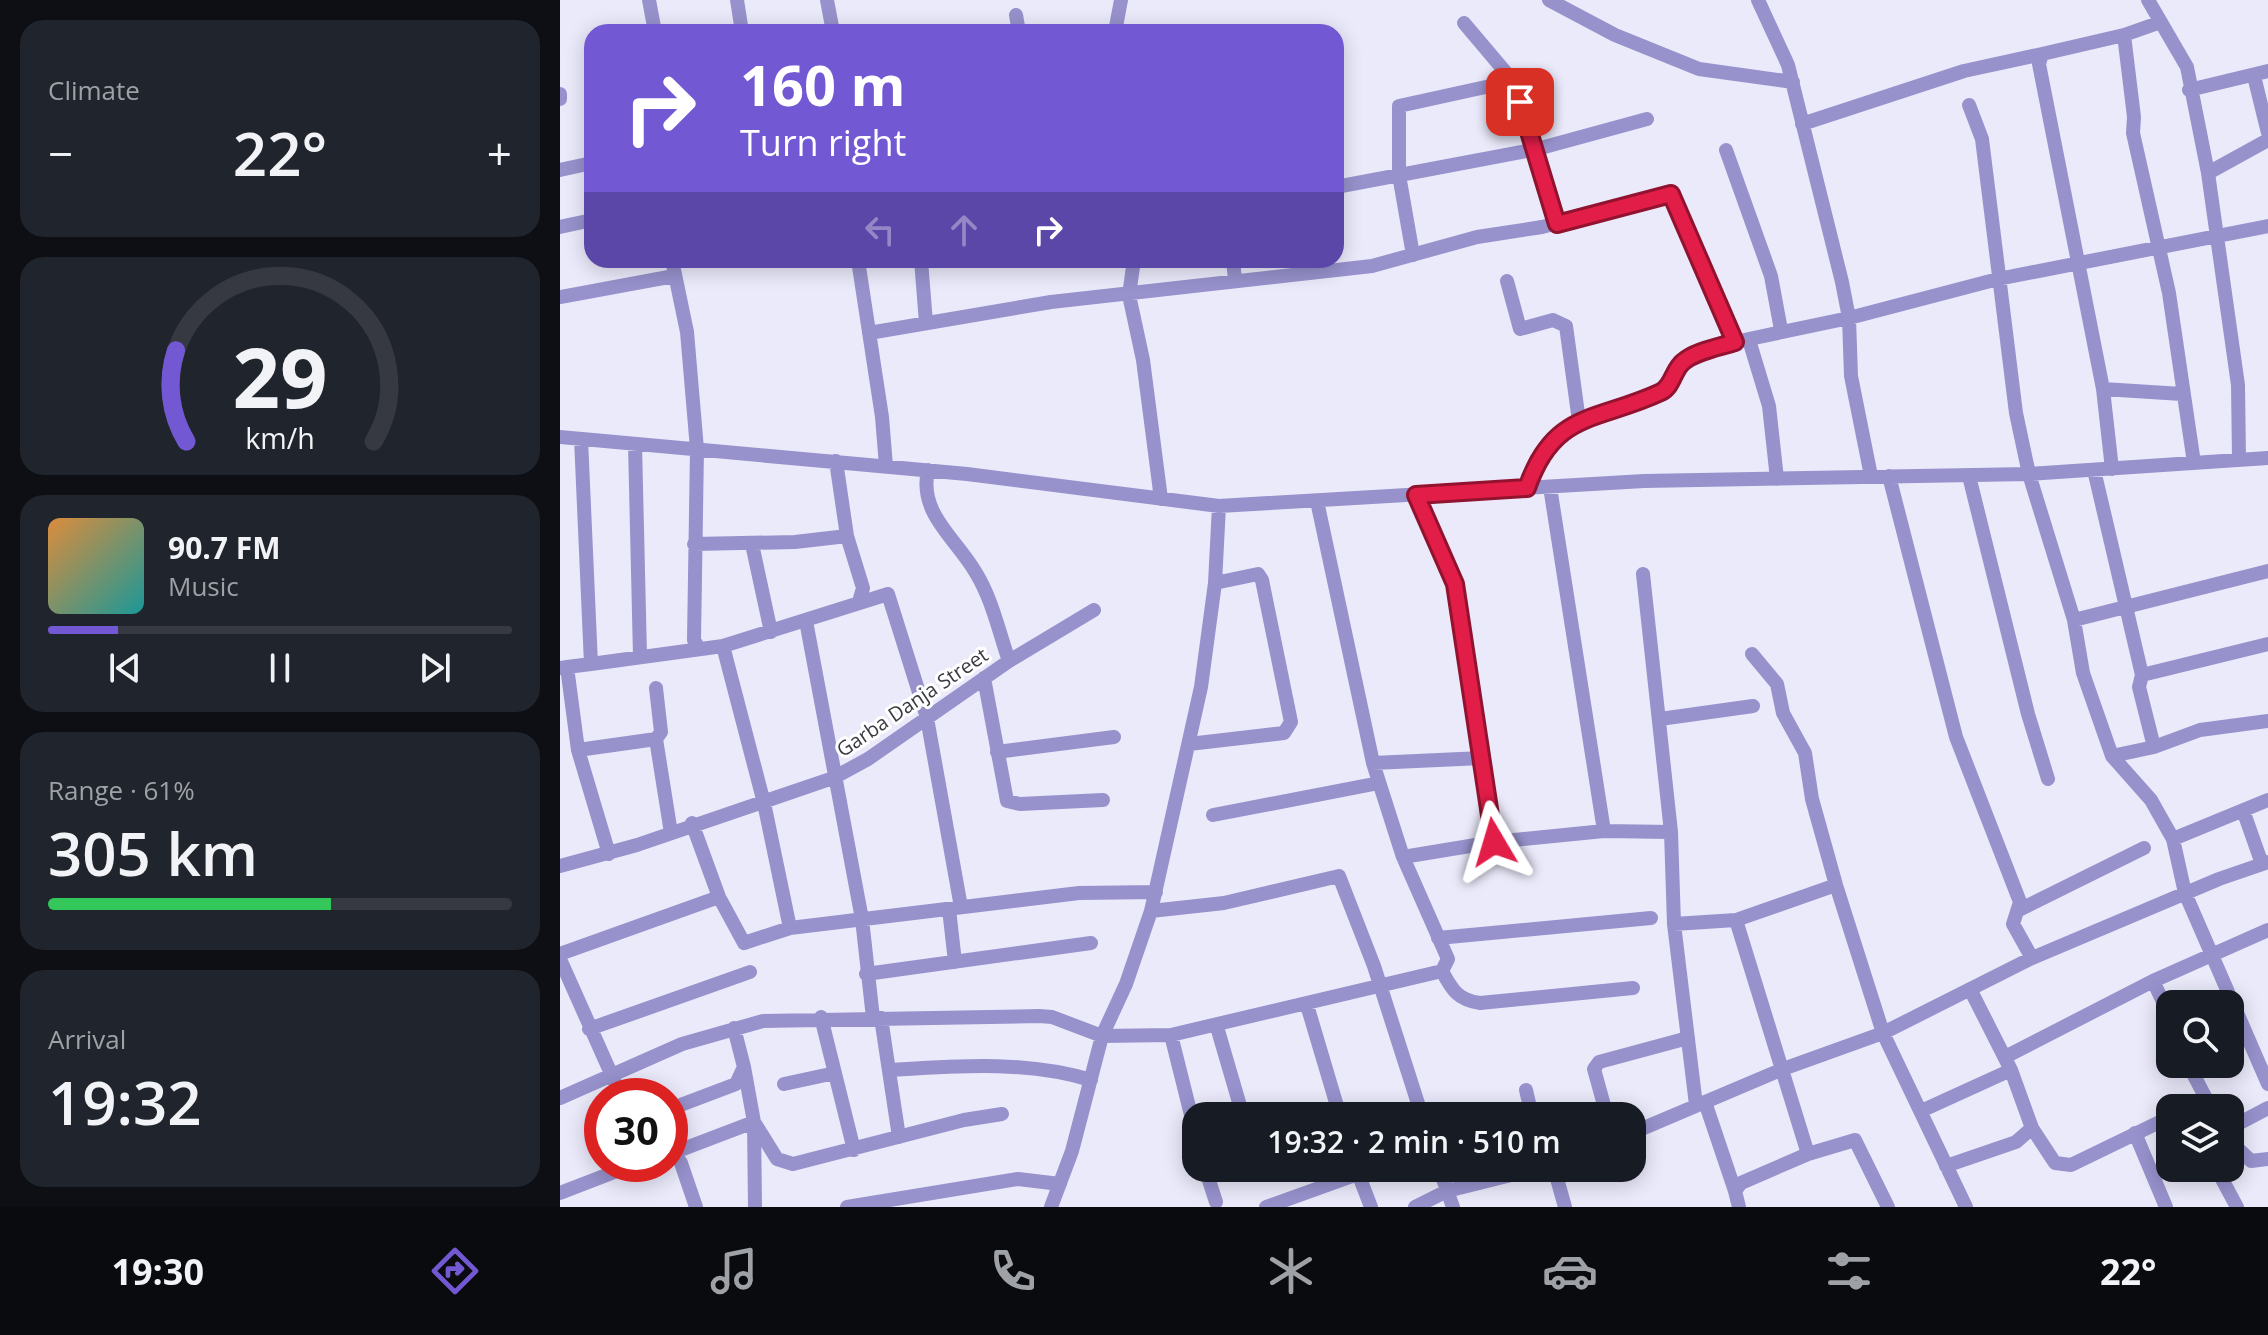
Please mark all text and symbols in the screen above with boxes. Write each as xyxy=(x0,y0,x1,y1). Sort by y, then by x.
text: 160 m xyxy=(740,46,906,122)
icon: right xyxy=(608,56,712,160)
pin xyxy=(1486,68,1554,136)
text: Climate xyxy=(48,72,140,108)
icon: arrive xyxy=(1498,80,1542,124)
text: 22° xyxy=(233,112,327,194)
text: Turn right xyxy=(740,118,906,167)
text: − xyxy=(48,123,73,183)
text: + xyxy=(487,123,512,183)
icon: left xyxy=(858,208,902,252)
icon: ahead xyxy=(942,208,986,252)
icon: right xyxy=(1026,208,1070,252)
text: 29 xyxy=(232,319,328,432)
text: km/h xyxy=(245,418,315,457)
text: 90.7 FM xyxy=(168,527,281,568)
text: Music xyxy=(168,568,239,604)
street label: Garba Danja Street xyxy=(831,641,993,763)
icon: previous xyxy=(103,646,147,690)
icon: pause xyxy=(258,646,302,690)
icon: next xyxy=(413,646,457,690)
text: Range · 61% xyxy=(48,772,195,808)
position arrow xyxy=(1452,800,1536,884)
text: 305 km xyxy=(48,812,258,894)
map controls xyxy=(2156,990,2244,1182)
button: search xyxy=(2156,990,2244,1078)
text: Arrival xyxy=(48,1021,126,1057)
text: 19:32 xyxy=(48,1061,202,1143)
speed limit sign: 30 xyxy=(584,1078,688,1182)
button: layers xyxy=(2156,1094,2244,1182)
text: 19:32 · 2 min · 510 m xyxy=(1267,1121,1561,1162)
icon: directions xyxy=(427,1243,483,1299)
icon: music xyxy=(706,1243,762,1299)
icon: phone xyxy=(985,1243,1041,1299)
icon: climate xyxy=(1263,1243,1319,1299)
icon: car xyxy=(1542,1243,1598,1299)
icon: filters xyxy=(1821,1243,1877,1299)
text: 19:30 xyxy=(111,1247,204,1296)
text: 22° xyxy=(2100,1247,2157,1296)

